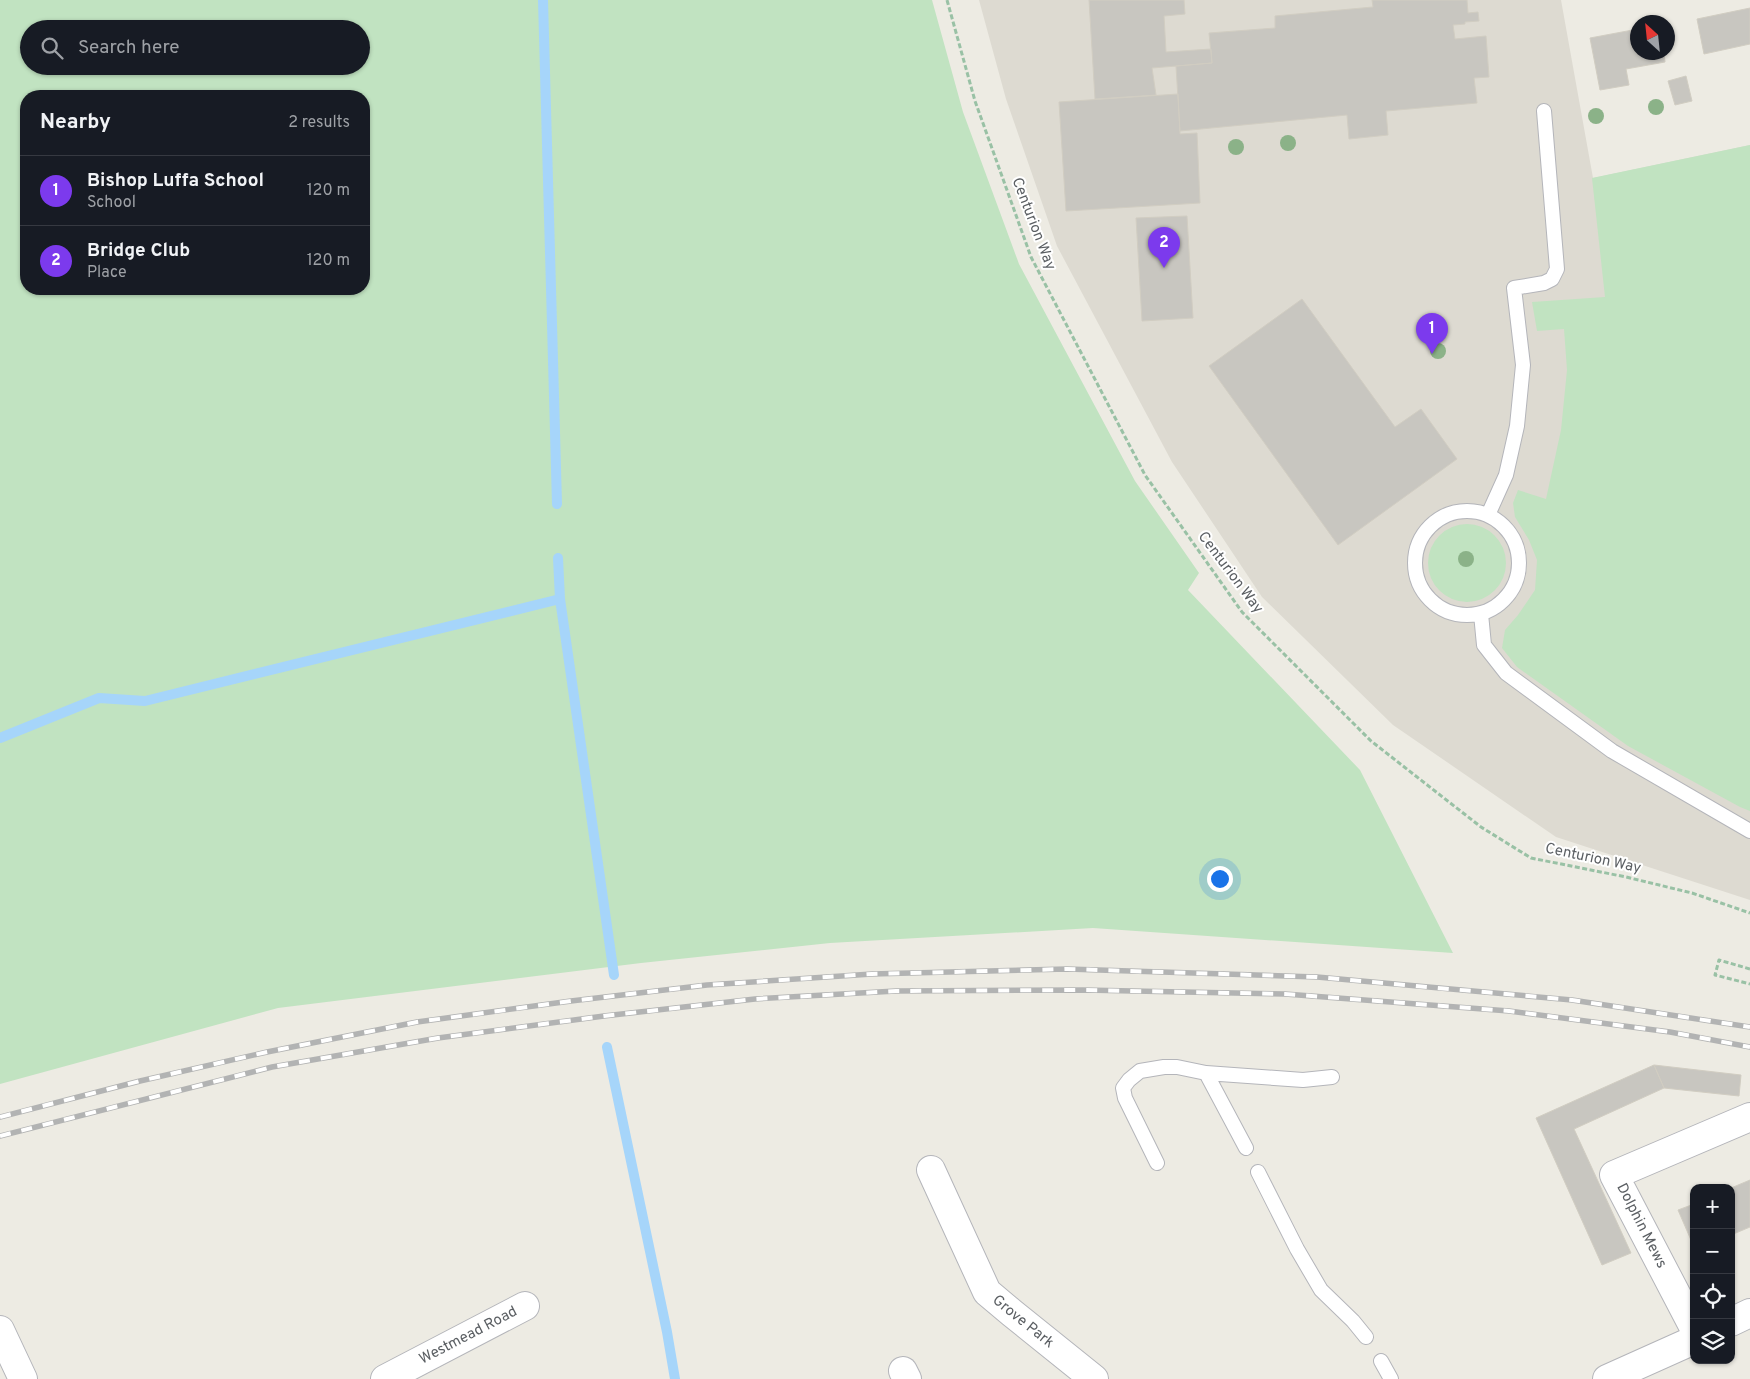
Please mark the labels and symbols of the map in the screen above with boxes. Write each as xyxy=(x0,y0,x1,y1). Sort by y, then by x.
north arrow xyxy=(1630,15,1675,60)
street label: Centurion Way xyxy=(1007,175,1059,273)
pin: 2 xyxy=(1148,227,1180,268)
pin: 1 xyxy=(1416,313,1448,354)
street label: Centurion Way xyxy=(1193,528,1267,618)
street label: Centurion Way xyxy=(1543,840,1643,878)
your location xyxy=(1207,866,1233,892)
street label: Dolphin Mews xyxy=(1611,1180,1671,1272)
street label: Grove Park xyxy=(988,1291,1058,1353)
street label: Westmead Road xyxy=(416,1302,521,1369)

